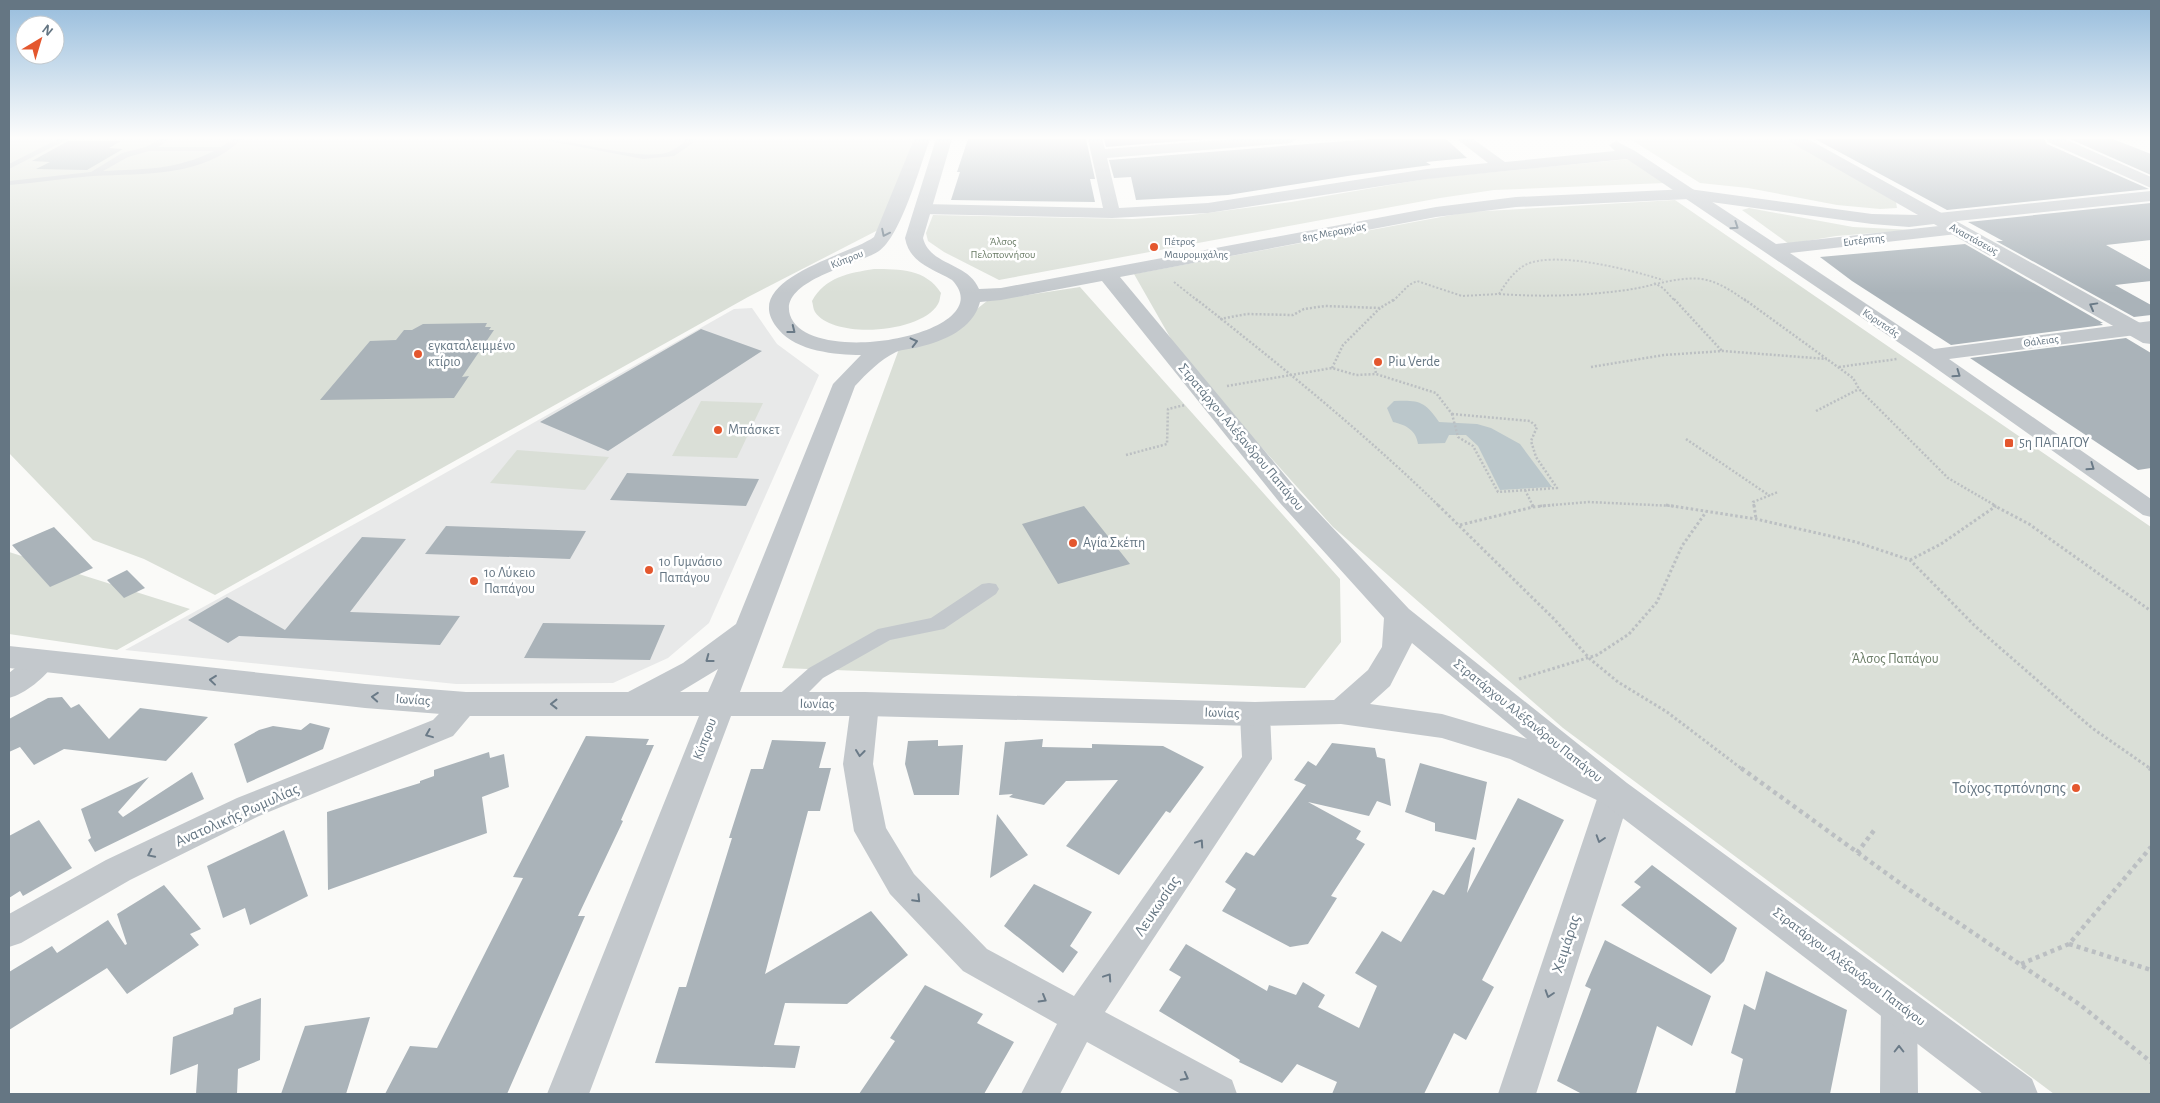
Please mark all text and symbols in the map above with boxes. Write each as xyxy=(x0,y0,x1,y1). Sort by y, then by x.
north arrow xyxy=(15,15,65,65)
text: N xyxy=(39,22,56,39)
street label: 8ης Μεραρχίας xyxy=(1301,220,1367,244)
one-way arrow xyxy=(1729,220,1739,229)
street label: Αναστάσεως xyxy=(1948,221,2000,257)
one-way arrow xyxy=(881,228,891,237)
street label: Ευτέρπης xyxy=(1843,232,1885,248)
park label: Άλσος Πελοποννήσου xyxy=(970,236,1036,260)
place label: Πέτρος Μαυρομιχάλης xyxy=(1164,236,1228,260)
marker: Πέτρος Μαυρομιχάλης xyxy=(1148,241,1160,253)
street label: Κύπρου xyxy=(829,248,865,270)
one-way arrow xyxy=(2090,302,2099,312)
street label: Κορυτσάς xyxy=(1861,307,1901,339)
one-way arrow xyxy=(786,324,795,332)
street label: Θάλειας xyxy=(2023,333,2059,349)
one-way arrow xyxy=(909,337,917,347)
place label: εγκαταλειμμένο κτίριο xyxy=(428,339,516,369)
marker: εγκαταλειμμένο κτίριο xyxy=(412,348,424,360)
place label: Piu Verde xyxy=(1388,355,1440,369)
marker: Piu Verde xyxy=(1372,356,1384,368)
street label: Στρατάρχου Αλέξανδρου Παπάγου xyxy=(1176,361,1306,513)
one-way arrow xyxy=(1952,368,1961,377)
place label: Μπάσκετ xyxy=(728,423,781,437)
marker: Μπάσκετ xyxy=(712,424,724,436)
place label: 5η ΠΑΠΑΓΟΥ xyxy=(2019,436,2090,450)
marker: 5η ΠΑΠΑΓΟΥ xyxy=(2003,437,2015,449)
one-way arrow xyxy=(2085,461,2095,470)
place label: Αγία Σκέπη xyxy=(1083,536,1145,550)
marker: Αγία Σκέπη xyxy=(1067,537,1079,549)
place label: 1ο Γυμνάσιο Παπάγου xyxy=(659,555,723,585)
marker: 1ο Γυμνάσιο Παπάγου xyxy=(643,564,655,576)
place label: 1ο Λύκειο Παπάγου xyxy=(484,566,536,596)
marker: 1ο Λύκειο Παπάγου xyxy=(468,575,480,587)
park label: Άλσος Παπάγου xyxy=(1851,652,1939,666)
one-way arrow xyxy=(705,653,715,662)
street label: Στρατάρχου Αλέξανδρου Παπάγου xyxy=(1451,657,1605,785)
one-way arrow xyxy=(209,675,217,686)
one-way arrow xyxy=(370,692,378,703)
street label: Ιωνίας xyxy=(395,692,431,708)
street label: Ιωνίας xyxy=(799,697,835,711)
one-way arrow xyxy=(550,699,558,709)
street label: Ιωνίας xyxy=(1204,705,1240,721)
street label: Κύπρου xyxy=(691,716,719,762)
one-way arrow xyxy=(425,728,434,738)
one-way arrow xyxy=(855,748,865,757)
place label: Τοίχος πρπόνησης xyxy=(1952,780,2066,797)
street label: Ανατολικής Ρωμυλίας xyxy=(173,781,302,850)
marker: Τοίχος πρπόνησης xyxy=(2070,782,2082,794)
one-way arrow xyxy=(1595,834,1605,843)
one-way arrow xyxy=(1194,839,1203,848)
one-way arrow xyxy=(147,847,156,858)
street label: Λευκωσίας xyxy=(1131,873,1184,939)
one-way arrow xyxy=(911,894,920,903)
street label: Στρατάρχου Αλέξανδρου Παπάγου xyxy=(1770,905,1928,1029)
street label: Χειμάρας xyxy=(1549,913,1584,975)
one-way arrow xyxy=(1102,973,1112,982)
one-way arrow xyxy=(1545,989,1555,997)
one-way arrow xyxy=(1038,993,1047,1003)
one-way arrow xyxy=(1894,1045,1904,1052)
one-way arrow xyxy=(1180,1071,1189,1081)

